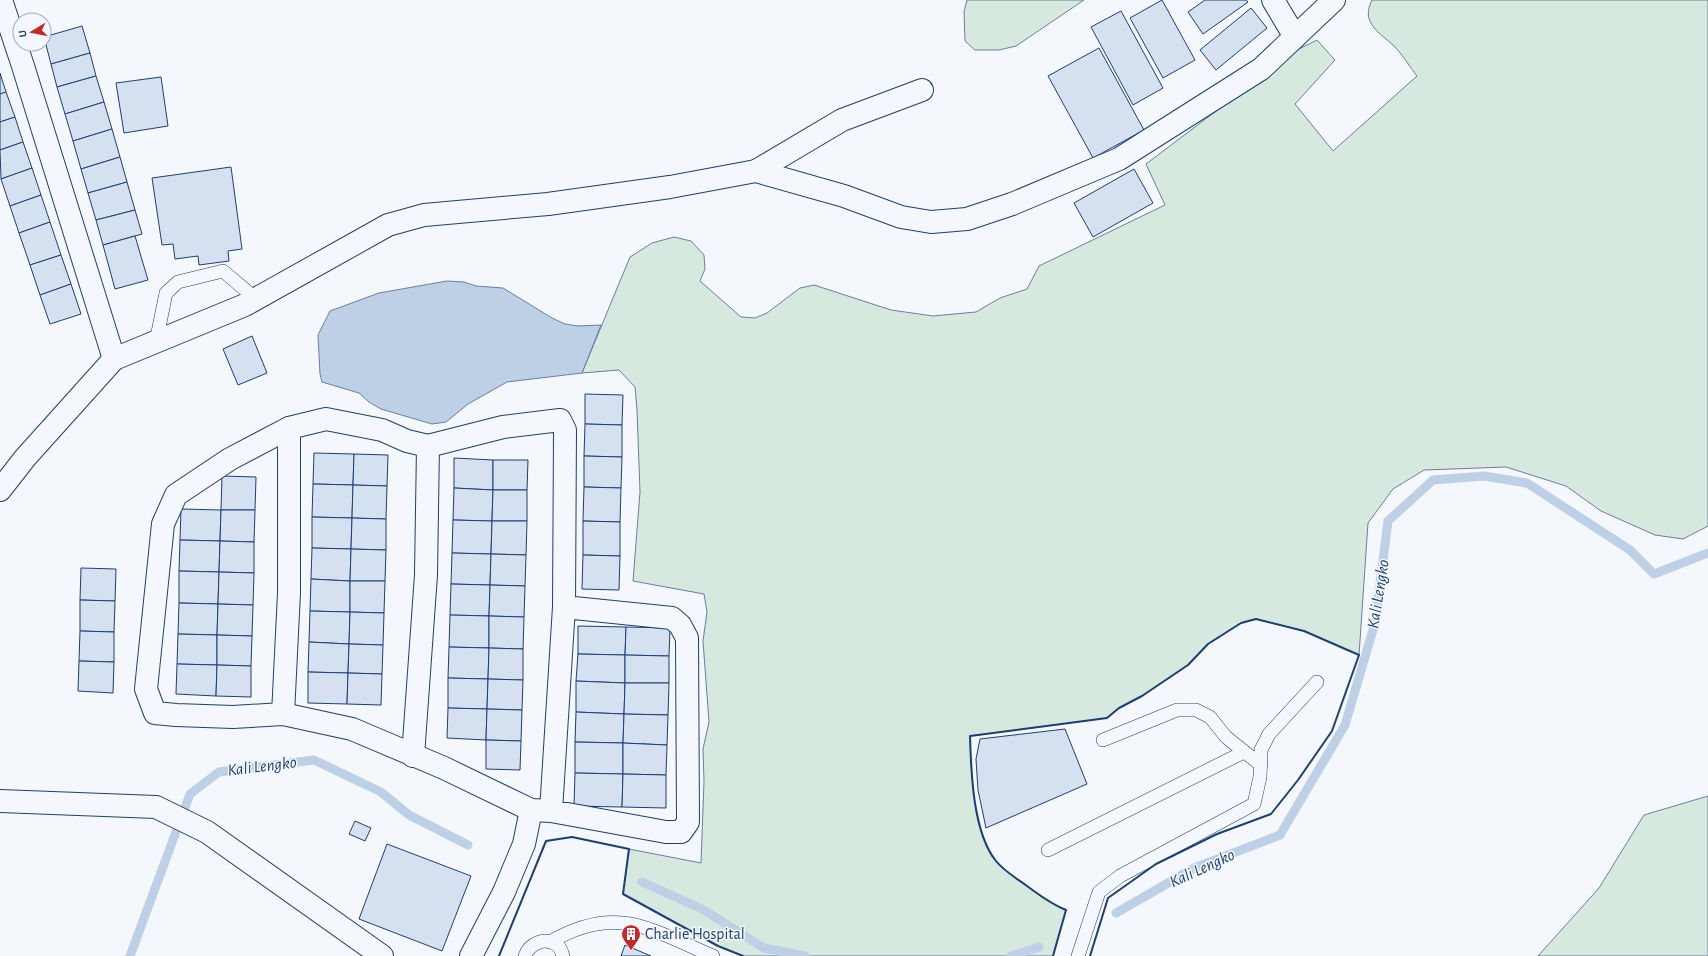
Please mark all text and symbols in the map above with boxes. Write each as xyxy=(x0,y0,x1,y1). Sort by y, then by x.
north arrow xyxy=(12,12,52,52)
text: U xyxy=(17,29,29,38)
water label: Kali Lengko xyxy=(1364,558,1392,630)
water label: Kali Lengko xyxy=(226,753,298,779)
water label: Kali Lengko xyxy=(1167,846,1237,890)
building icon: Charlie Hospital xyxy=(620,923,642,951)
place label: Charlie Hospital xyxy=(645,926,745,942)

